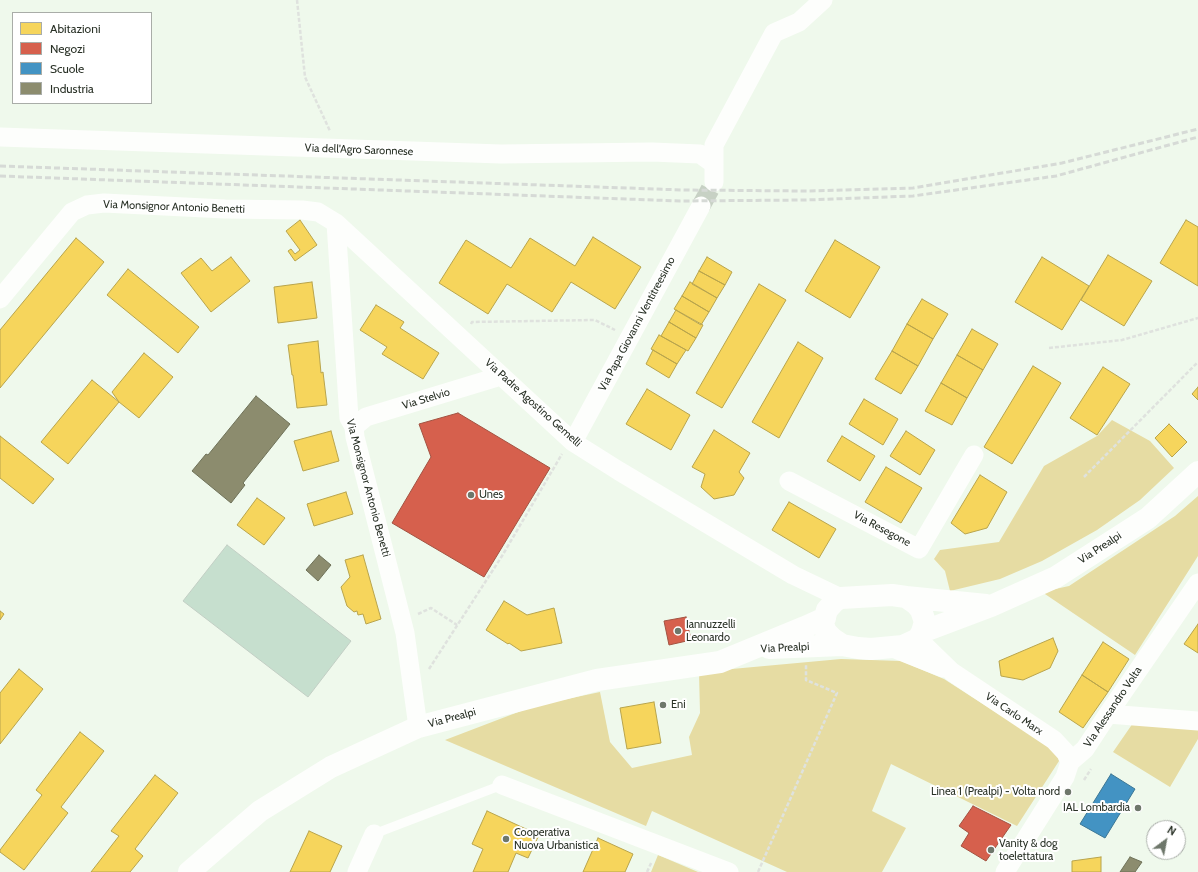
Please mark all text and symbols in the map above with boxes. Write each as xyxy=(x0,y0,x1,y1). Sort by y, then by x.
legend xyxy=(12,12,152,104)
text: Abitazioni xyxy=(50,21,100,36)
text: Negozi xyxy=(50,41,85,56)
text: Scuole xyxy=(50,61,84,76)
text: Industria xyxy=(50,81,94,96)
street label: Via dell'Agro Saronnese xyxy=(304,142,414,158)
street label: Via Monsignor Antonio Benetti xyxy=(103,198,245,216)
street label: Via Papa Giovanni Ventitreesimo xyxy=(596,254,678,394)
street label: Via Padre Agostino Gemelli xyxy=(482,356,584,450)
street label: Via Stelvio xyxy=(401,386,451,412)
street label: Via Monsignor Antonio Benetti xyxy=(343,418,393,558)
place label: Unes xyxy=(479,488,503,502)
marker: Unes xyxy=(466,490,476,500)
street label: Via Resegone xyxy=(851,508,913,550)
street label: Via Prealpi xyxy=(1076,529,1124,567)
place label: Iannuzzelli Leonardo xyxy=(686,618,735,644)
marker: Iannuzzelli Leonardo xyxy=(673,626,683,636)
street label: Via Prealpi xyxy=(760,640,810,656)
street label: Via Alessandro Volta xyxy=(1081,664,1145,750)
street label: Via Carlo Marx xyxy=(983,690,1045,738)
place label: Eni xyxy=(671,698,685,712)
marker: Eni xyxy=(658,700,668,710)
street label: Via Prealpi xyxy=(427,705,477,731)
place label: Linea 1 (Prealpi) - Volta nord xyxy=(931,785,1060,799)
marker: Linea 1 (Prealpi) - Volta nord xyxy=(1063,787,1073,797)
place label: IAL Lombardia xyxy=(1063,801,1130,815)
marker: IAL Lombardia xyxy=(1133,803,1143,813)
north arrow xyxy=(1146,820,1186,860)
text: N xyxy=(1165,823,1179,839)
place label: Cooperativa Nuova Urbanistica xyxy=(514,826,598,852)
marker: Cooperativa Nuova Urbanistica xyxy=(501,834,511,844)
place label: Vanity & dog toelettatura xyxy=(999,837,1058,863)
marker: Vanity & dog toelettatura xyxy=(986,845,996,855)

